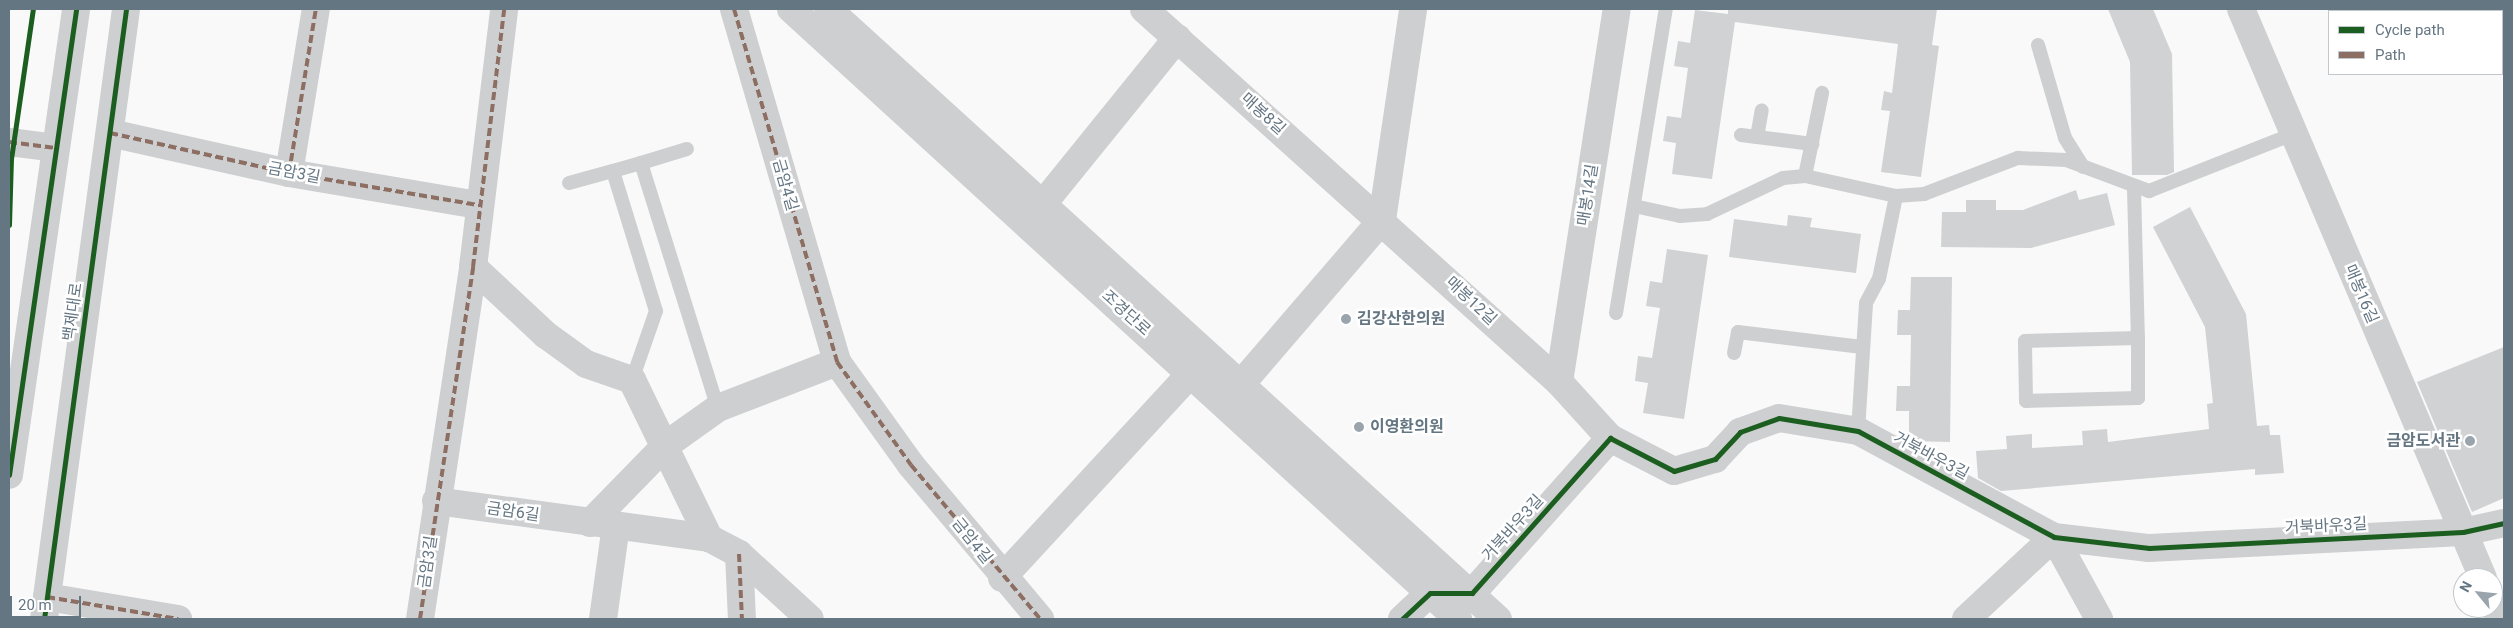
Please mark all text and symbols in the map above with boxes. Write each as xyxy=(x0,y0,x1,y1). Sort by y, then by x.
legend xyxy=(2328,10,2503,75)
text: Cycle path xyxy=(2375,21,2445,39)
text: Path xyxy=(2375,46,2406,64)
street label: 매봉8길 xyxy=(1237,89,1289,139)
street label: 금암4길 xyxy=(768,157,802,213)
street label: 금암3길 xyxy=(266,159,322,187)
street label: 매봉14길 xyxy=(1574,163,1602,227)
street label: 매봉16길 xyxy=(2340,262,2382,326)
street label: 매봉12길 xyxy=(1442,273,1500,329)
street label: 백제대로 xyxy=(59,282,87,342)
street label: 조경단로 xyxy=(1098,286,1154,340)
place label: 김강산한의원 xyxy=(1357,309,1445,329)
marker: 김강산한의원 xyxy=(1339,312,1353,326)
place label: 이영환의원 xyxy=(1370,417,1444,437)
marker: 이영환의원 xyxy=(1352,420,1366,434)
street label: 거북바우3길 xyxy=(1890,428,1972,484)
place label: 금암도서관 xyxy=(2386,431,2460,451)
marker: 금암도서관 xyxy=(2464,435,2476,447)
street label: 거북바우3길 xyxy=(1478,491,1548,565)
street label: 금암6길 xyxy=(485,499,541,525)
street label: 금암4길 xyxy=(948,514,996,568)
street label: 거북바우3길 xyxy=(2284,514,2368,538)
street label: 금암3길 xyxy=(415,534,441,590)
north arrow xyxy=(2453,568,2503,618)
text: N xyxy=(2456,578,2475,595)
scale bar xyxy=(12,586,84,618)
text: 20 m xyxy=(18,596,52,614)

